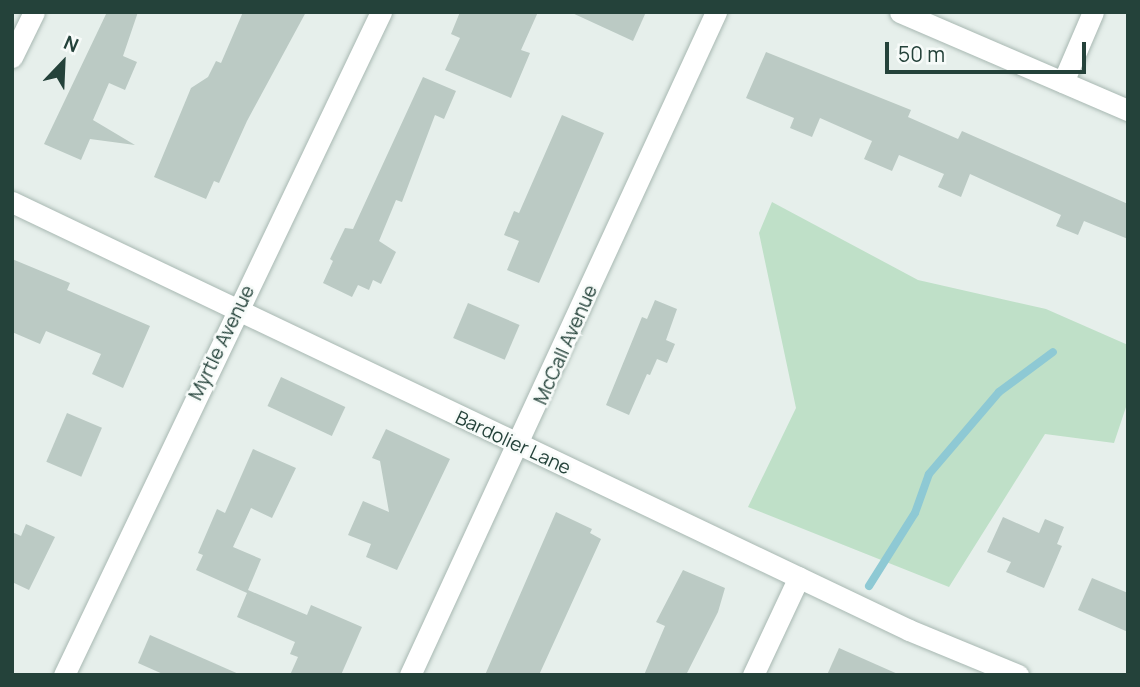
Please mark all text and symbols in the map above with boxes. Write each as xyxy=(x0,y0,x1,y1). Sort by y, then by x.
north arrow xyxy=(28,28,98,98)
scale bar xyxy=(888,28,1089,72)
text: N xyxy=(60,29,83,58)
text: 50 m xyxy=(898,40,945,68)
street label: Myrtle Avenue xyxy=(184,282,260,404)
street label: McCall Avenue xyxy=(529,282,603,408)
street label: Bardolier Lane xyxy=(452,406,574,480)

